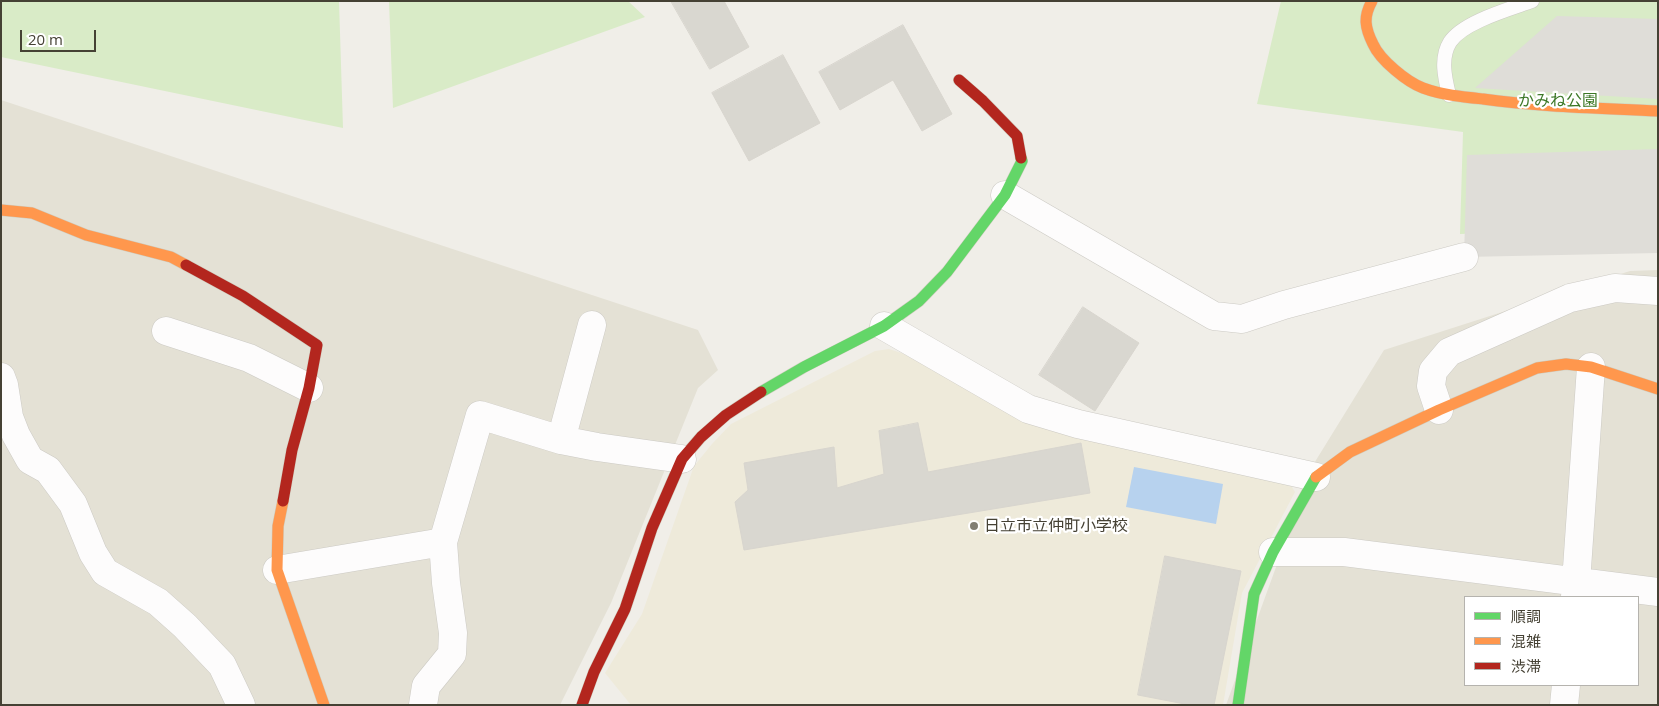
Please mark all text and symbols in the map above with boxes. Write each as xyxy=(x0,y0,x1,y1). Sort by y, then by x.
scale bar xyxy=(22,20,99,52)
text: 20 m xyxy=(28,29,63,49)
park label: かみね公園 xyxy=(1518,91,1598,111)
place label: 日立市立仲町小学校 xyxy=(984,516,1128,536)
marker: 日立市立仲町小学校 xyxy=(968,520,980,532)
legend xyxy=(1464,596,1639,686)
text: 順調 xyxy=(1511,606,1541,626)
text: 混雑 xyxy=(1511,631,1541,651)
text: 渋滞 xyxy=(1511,656,1541,676)

